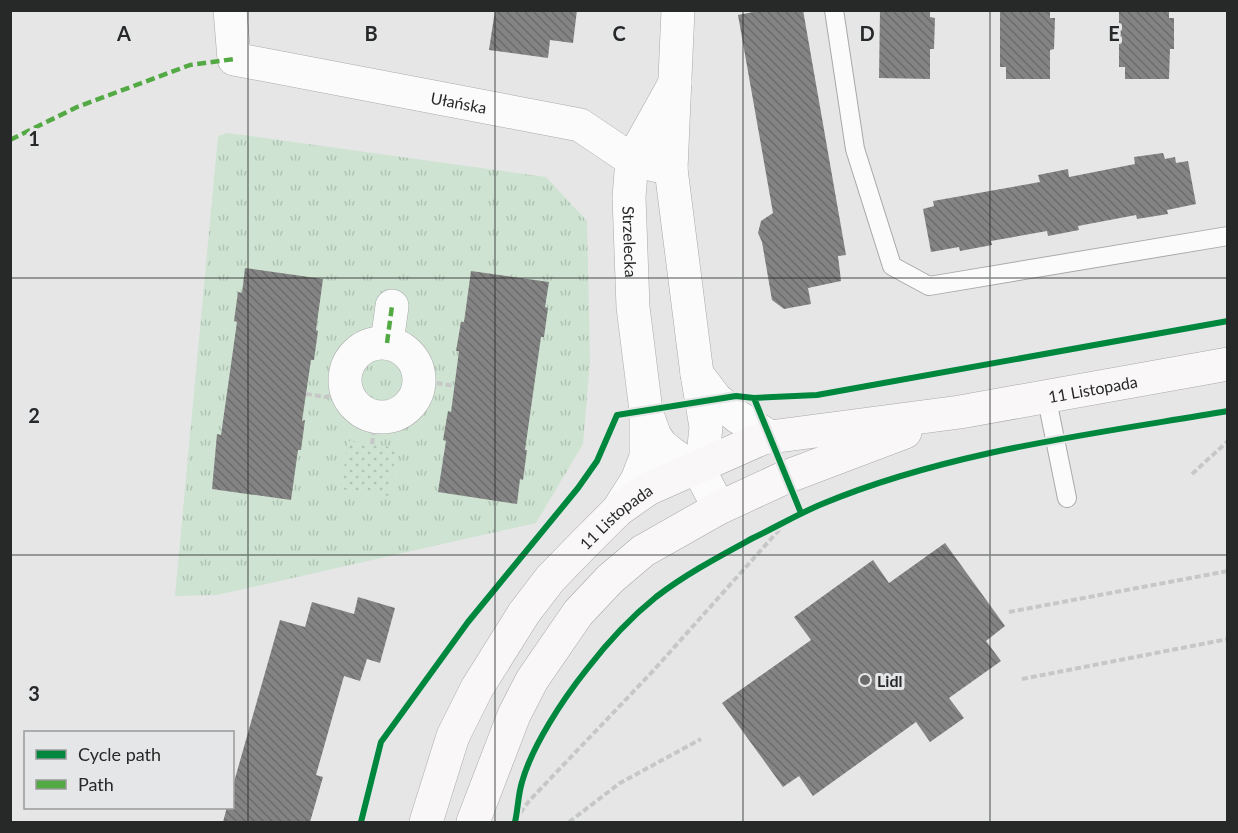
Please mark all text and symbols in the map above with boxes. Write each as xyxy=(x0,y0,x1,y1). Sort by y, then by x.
text: A xyxy=(116,21,131,45)
text: B xyxy=(364,21,378,45)
text: C xyxy=(612,21,626,45)
text: D xyxy=(859,21,875,45)
text: E xyxy=(1108,21,1120,45)
street label: Ułańska xyxy=(429,87,488,116)
text: 1 xyxy=(28,126,40,150)
street label: Strzelecka xyxy=(620,206,641,278)
street label: 11 Listopada xyxy=(1047,371,1139,406)
text: 2 xyxy=(28,403,40,427)
street label: 11 Listopada xyxy=(575,480,656,553)
place label: Lidl xyxy=(877,671,902,690)
marker: Lidl xyxy=(858,673,872,687)
text: 3 xyxy=(28,681,40,705)
legend xyxy=(24,731,234,809)
text: Cycle path xyxy=(78,743,161,765)
text: Path xyxy=(78,773,114,795)

